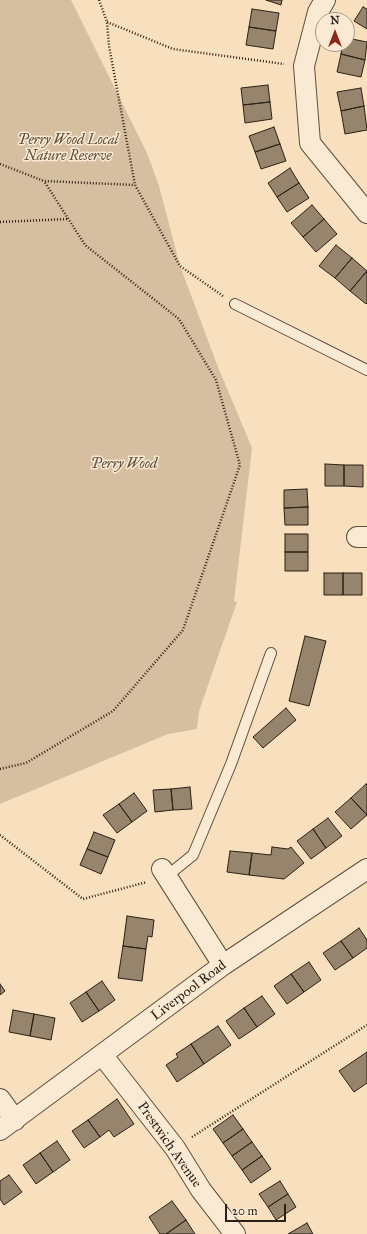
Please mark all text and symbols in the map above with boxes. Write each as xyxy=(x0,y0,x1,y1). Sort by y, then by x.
north arrow xyxy=(315,12,355,52)
text: N xyxy=(330,14,340,27)
park label: Perry Wood Local Nature Reserve xyxy=(18,133,118,166)
park label: Perry Wood xyxy=(91,457,157,473)
street label: Liverpool Road xyxy=(148,957,230,1025)
street label: Prestwich Avenue xyxy=(133,1099,205,1191)
scale bar xyxy=(227,1196,288,1222)
text: 20 m xyxy=(232,1204,258,1218)

